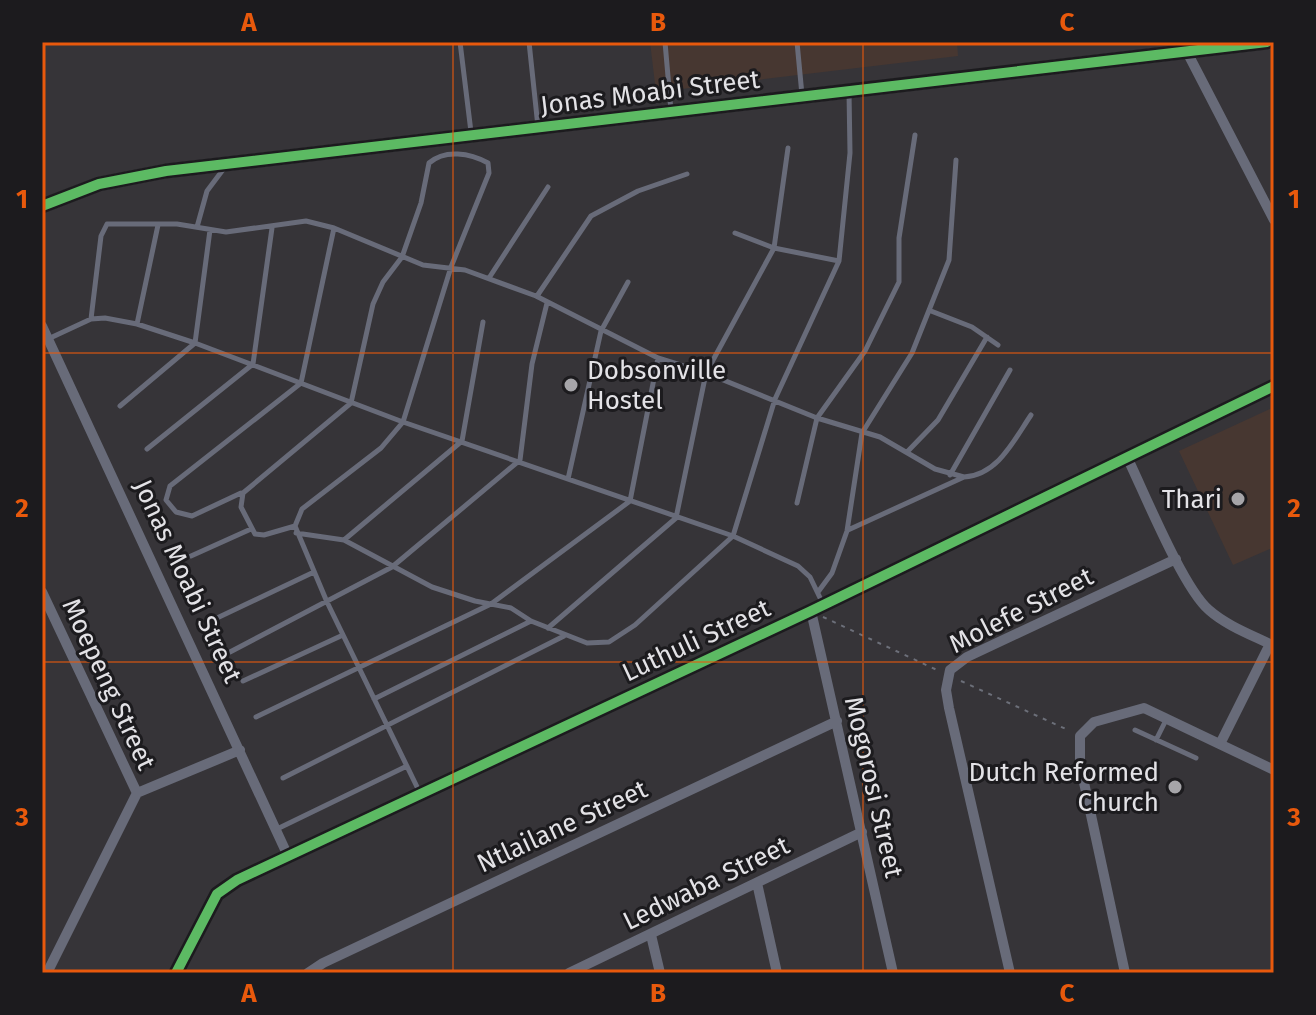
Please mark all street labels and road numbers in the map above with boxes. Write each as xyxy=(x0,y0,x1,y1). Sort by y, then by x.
street label: Jonas Moabi Street xyxy=(539,64,762,121)
street label: Jonas Moabi Street xyxy=(127,475,249,688)
street label: Molefe Street xyxy=(944,561,1099,660)
street label: Luthuli Street xyxy=(617,592,776,688)
street label: Moepeng Street xyxy=(55,594,162,775)
street label: Mogorosi Street xyxy=(838,693,910,881)
street label: Ntlailane Street xyxy=(472,773,653,879)
street label: Ledwaba Street xyxy=(618,830,795,937)

